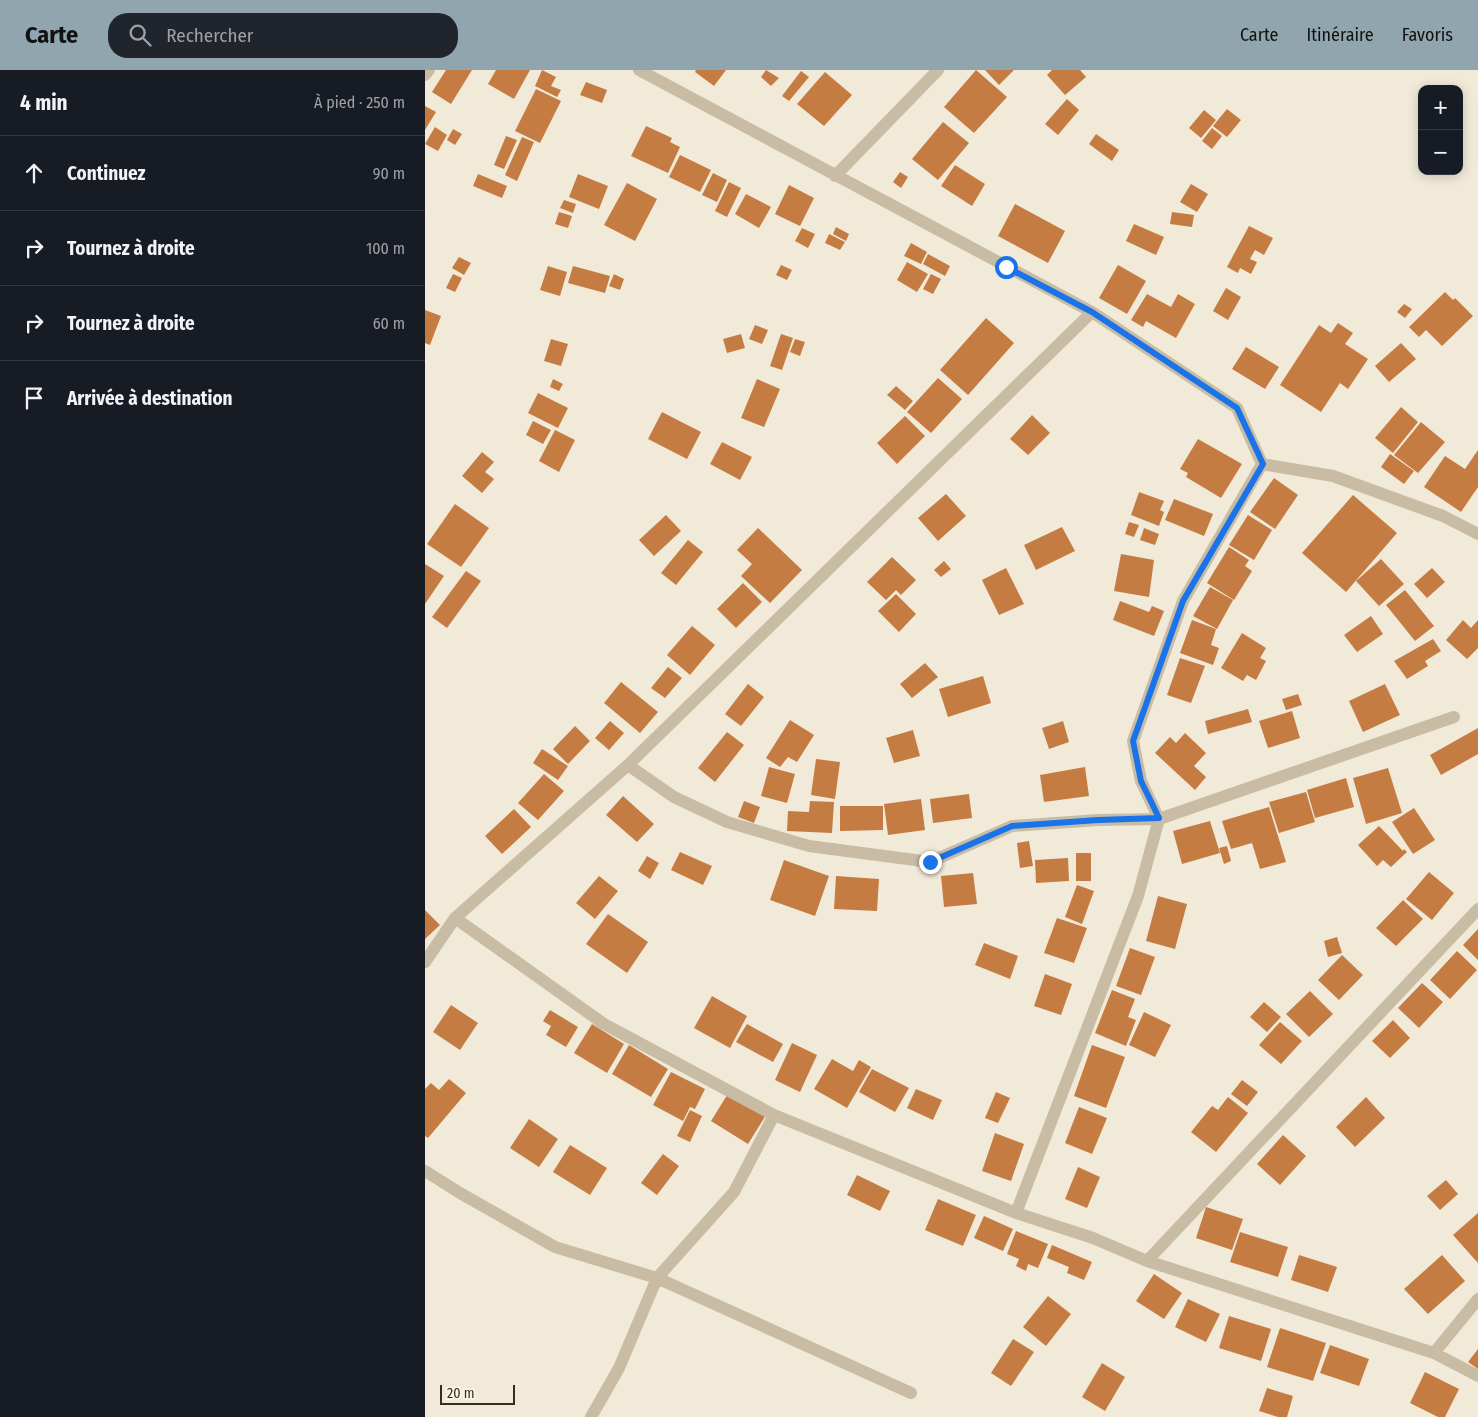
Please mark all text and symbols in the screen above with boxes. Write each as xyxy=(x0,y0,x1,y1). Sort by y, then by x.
search box xyxy=(108,13,458,58)
text: Carte xyxy=(25,21,78,49)
icon: search xyxy=(126,21,154,49)
text: Rechercher xyxy=(166,24,253,47)
text: Carte xyxy=(1240,24,1278,46)
text: Itinéraire xyxy=(1306,24,1374,46)
text: Favoris xyxy=(1402,24,1453,46)
map controls xyxy=(1418,85,1463,175)
button: + xyxy=(1418,85,1463,130)
text: 4 min xyxy=(20,90,68,116)
text: À pied · 250 m xyxy=(314,93,405,112)
button: − xyxy=(1418,130,1463,175)
icon: ahead xyxy=(20,159,48,187)
text: Continuez xyxy=(67,162,146,185)
text: 90 m xyxy=(373,164,405,183)
icon: right xyxy=(20,234,48,262)
text: Tournez à droite xyxy=(67,237,195,260)
text: 100 m xyxy=(366,239,405,258)
route start xyxy=(995,256,1018,279)
icon: right xyxy=(20,309,48,337)
text: Tournez à droite xyxy=(67,312,195,335)
text: 60 m xyxy=(373,314,405,333)
icon: arrive xyxy=(20,384,48,412)
text: Arrivée à destination xyxy=(67,387,233,410)
route end xyxy=(919,851,942,874)
scale bar xyxy=(440,1382,515,1405)
text: 20 m xyxy=(447,1385,475,1402)

